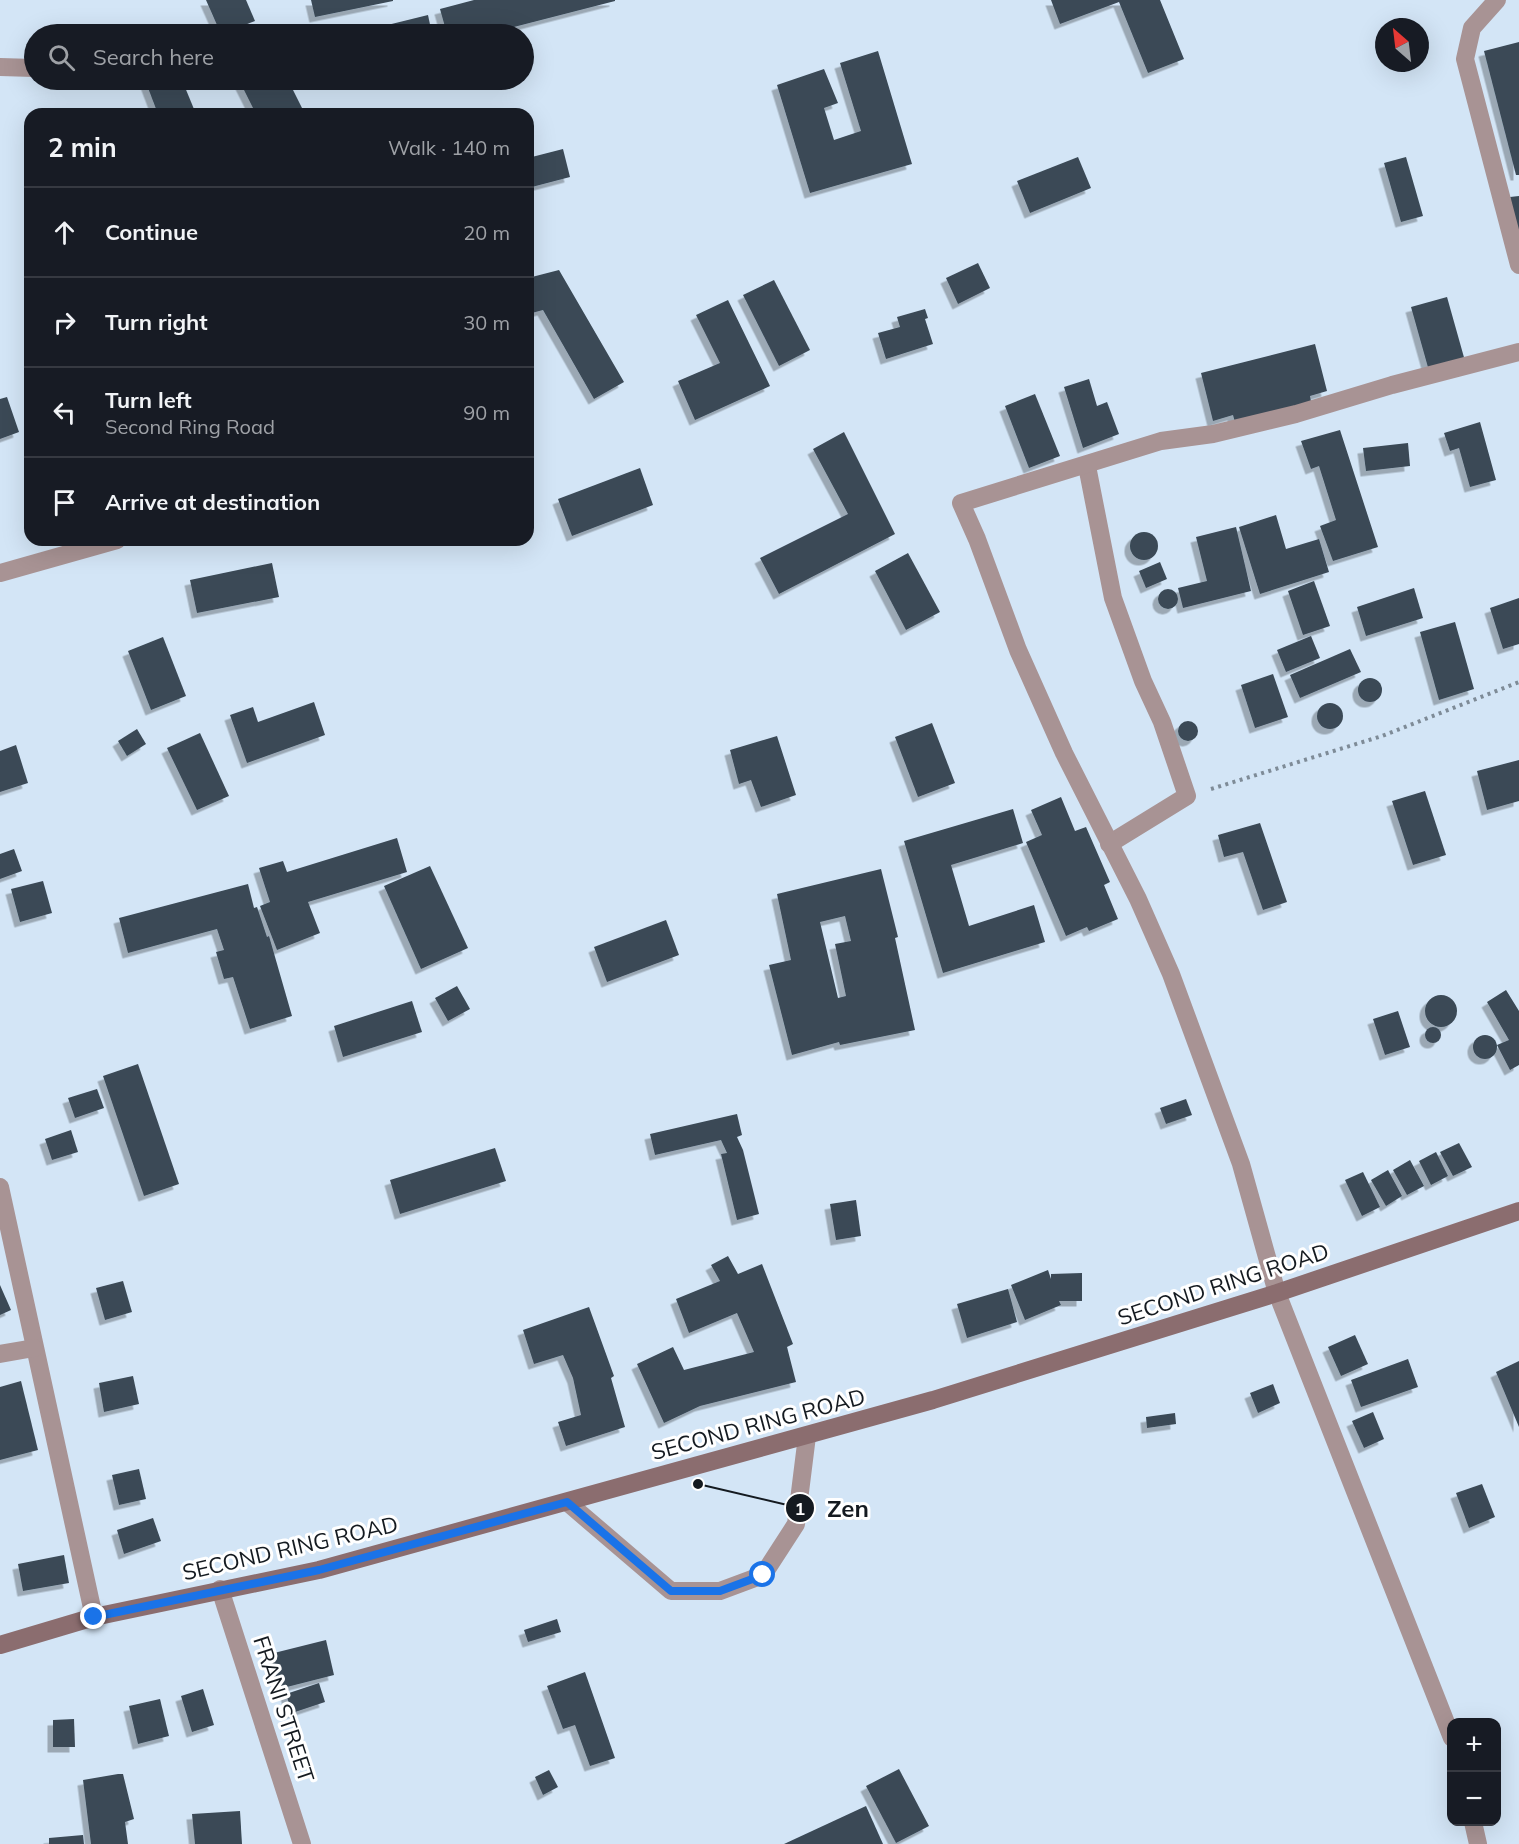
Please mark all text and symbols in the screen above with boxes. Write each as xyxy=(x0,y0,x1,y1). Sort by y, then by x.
north arrow xyxy=(1375,18,1429,72)
search box xyxy=(24,24,534,90)
icon: search xyxy=(45,41,78,74)
text: Search here xyxy=(93,43,214,71)
text: 2 min xyxy=(48,131,117,164)
text: Walk · 140 m xyxy=(388,135,510,160)
icon: ahead xyxy=(48,216,81,249)
text: Continue xyxy=(105,218,198,246)
text: 20 m xyxy=(463,220,510,245)
icon: right xyxy=(48,306,81,339)
text: Turn right xyxy=(105,308,208,336)
text: 30 m xyxy=(463,310,510,335)
text: Turn left xyxy=(105,386,192,414)
icon: left xyxy=(48,396,81,429)
text: 90 m xyxy=(463,400,510,425)
text: Second Ring Road xyxy=(105,414,275,439)
icon: arrive xyxy=(48,486,81,519)
text: Arrive at destination xyxy=(105,488,320,516)
street label: SECOND RING ROAD xyxy=(1114,1237,1332,1331)
street label: SECOND RING ROAD xyxy=(648,1382,868,1466)
callout: Zen xyxy=(785,1487,881,1529)
text: Zen xyxy=(827,1493,869,1523)
text: 1 xyxy=(795,1497,805,1520)
street label: SECOND RING ROAD xyxy=(179,1510,401,1586)
route start xyxy=(749,1561,775,1587)
route end xyxy=(80,1603,106,1629)
street label: FRANI STREET xyxy=(247,1632,321,1786)
map controls xyxy=(1447,1718,1501,1826)
button: + xyxy=(1447,1718,1501,1772)
button: − xyxy=(1447,1772,1501,1826)

